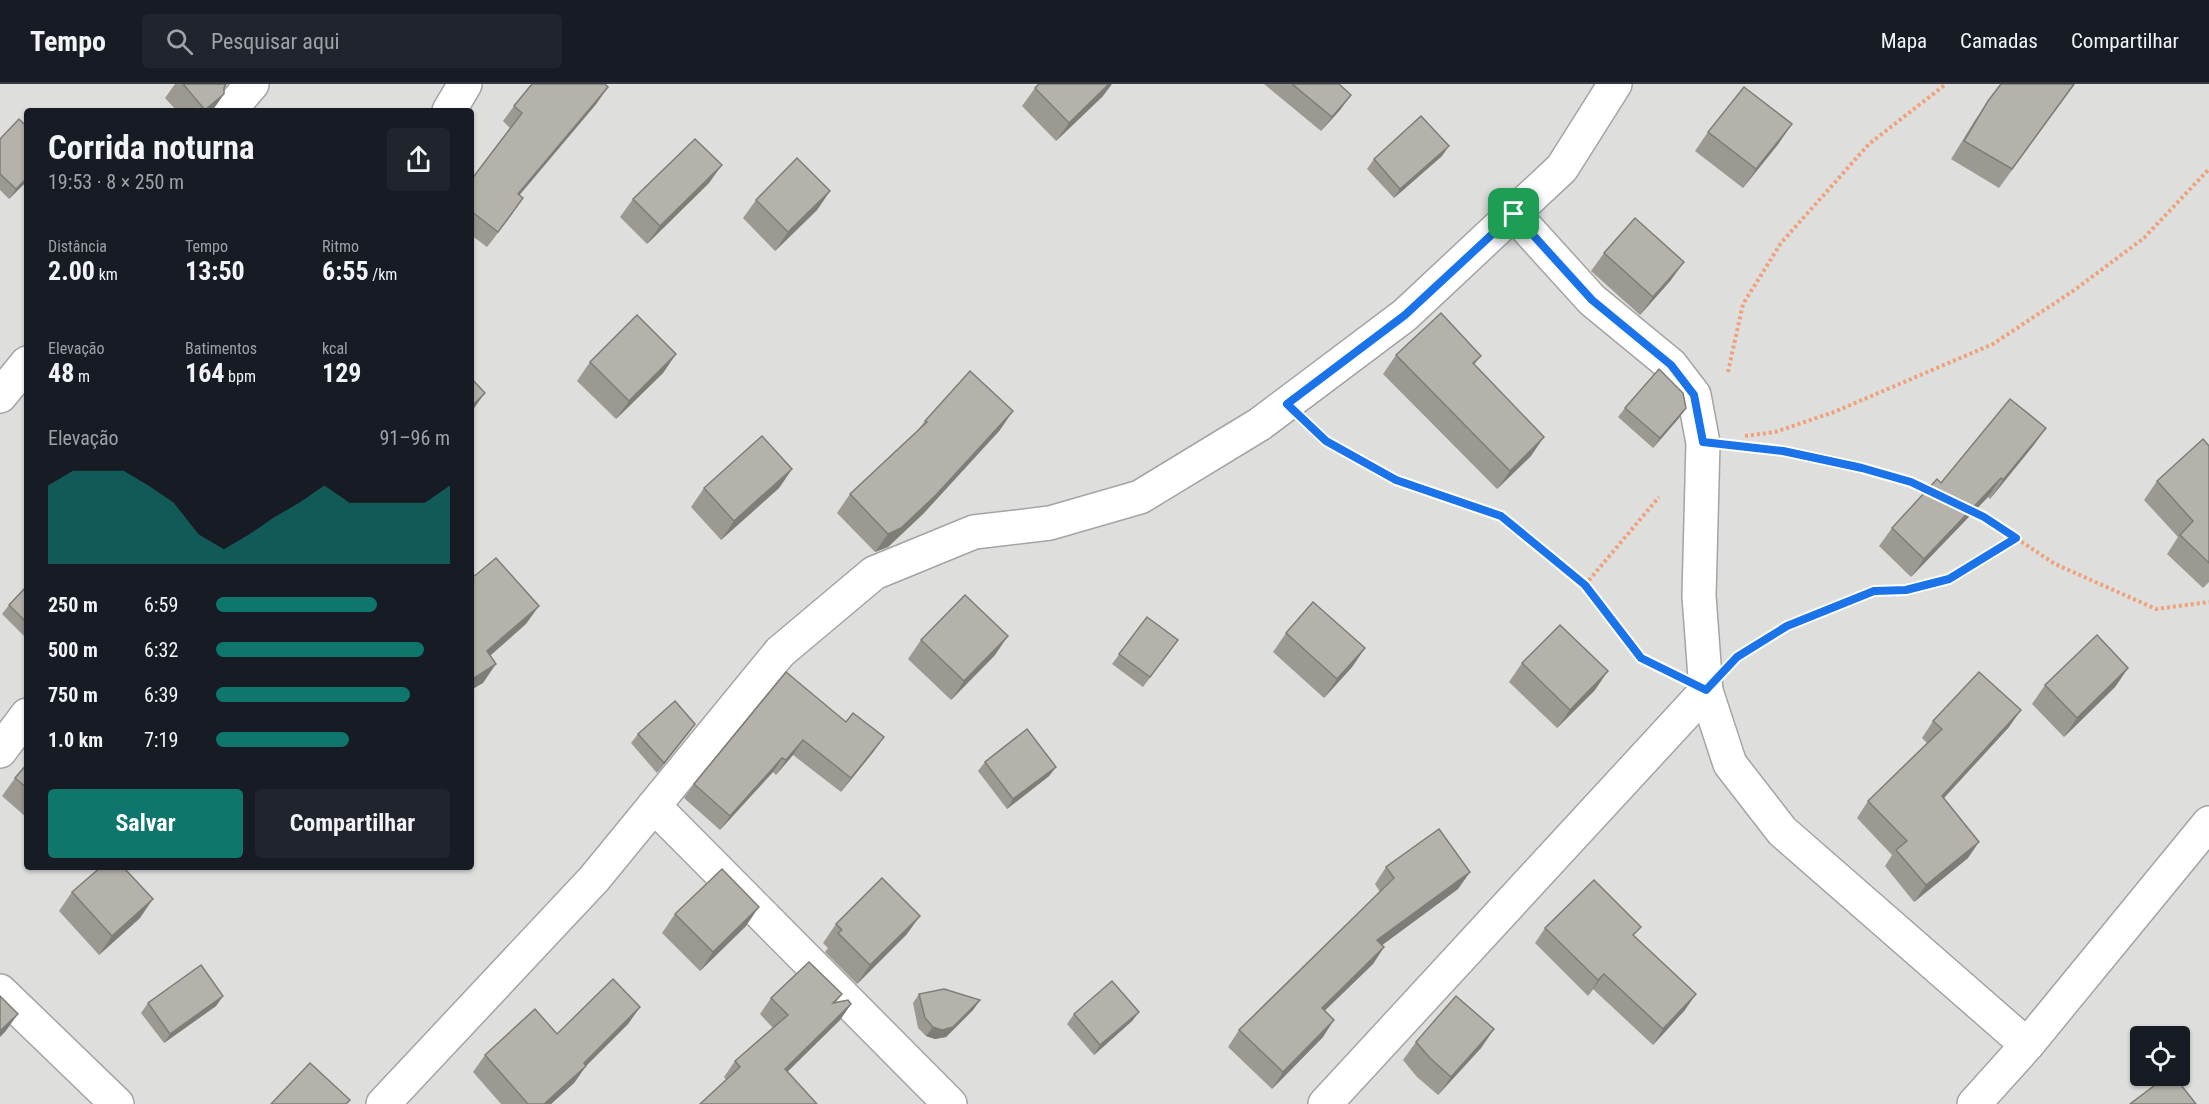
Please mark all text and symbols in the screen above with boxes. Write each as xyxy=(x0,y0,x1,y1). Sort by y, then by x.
search box xyxy=(142,14,562,68)
text: Tempo xyxy=(30,25,106,58)
icon: search xyxy=(163,25,196,58)
text: Pesquisar aqui xyxy=(211,29,340,54)
text: Mapa xyxy=(1881,29,1927,53)
text: Camadas xyxy=(1960,29,2038,53)
text: Compartilhar xyxy=(2071,29,2179,53)
text: Corrida noturna xyxy=(48,128,255,167)
button: share xyxy=(387,128,450,191)
text: 19:53 · 8 × 250 m xyxy=(48,170,184,194)
pin xyxy=(1488,188,1539,239)
icon: arrive xyxy=(1497,197,1530,230)
text: Distância xyxy=(48,237,107,256)
text: Tempo xyxy=(185,237,228,256)
text: Ritmo xyxy=(322,237,359,256)
text: 2.00 xyxy=(48,256,95,286)
text: 13:50 xyxy=(185,256,245,286)
text: 6:55 xyxy=(322,256,369,286)
text: km xyxy=(95,265,118,284)
text: /km xyxy=(369,265,397,284)
text: Elevação xyxy=(48,339,105,358)
text: Batimentos xyxy=(185,339,257,358)
text: kcal xyxy=(322,339,348,358)
text: 48 xyxy=(48,358,74,388)
text: 164 xyxy=(185,358,224,388)
text: 129 xyxy=(322,358,361,388)
text: m xyxy=(74,367,90,386)
text: bpm xyxy=(224,367,256,386)
text: Elevação xyxy=(48,426,119,450)
text: 91–96 m xyxy=(379,426,450,450)
text: 250 m xyxy=(48,593,98,617)
text: 6:59 xyxy=(144,593,178,617)
text: 500 m xyxy=(48,638,98,662)
text: 6:32 xyxy=(144,638,178,662)
text: 750 m xyxy=(48,683,98,707)
text: 6:39 xyxy=(144,683,178,707)
text: 1.0 km xyxy=(48,728,103,752)
text: 7:19 xyxy=(144,728,178,752)
button: Salvar xyxy=(48,789,243,858)
button: Compartilhar xyxy=(255,789,450,858)
map controls xyxy=(2130,1026,2190,1086)
button: locate xyxy=(2130,1026,2190,1086)

